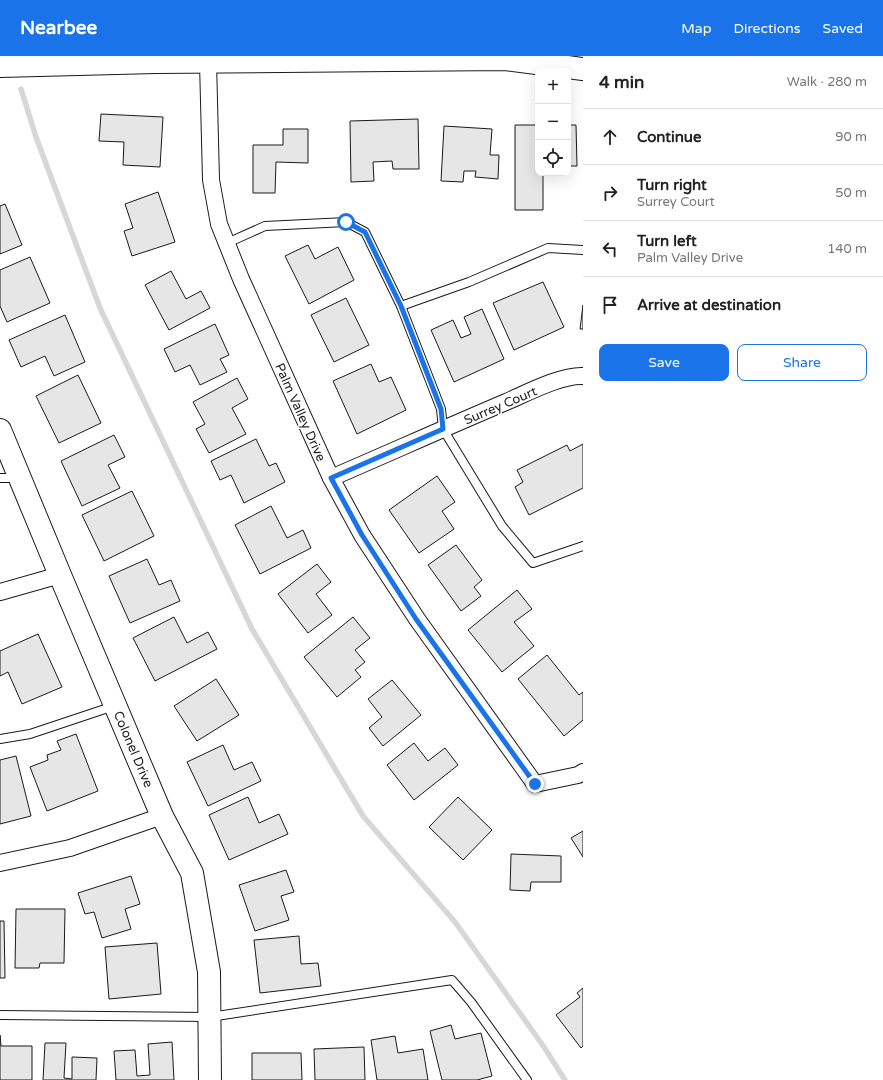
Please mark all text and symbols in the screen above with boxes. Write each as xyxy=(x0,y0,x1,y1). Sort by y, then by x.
text: Nearbee xyxy=(20,17,97,39)
text: Map xyxy=(681,20,712,37)
text: Directions xyxy=(734,20,801,37)
text: Saved xyxy=(823,20,863,37)
map controls xyxy=(535,68,571,176)
button: + xyxy=(535,68,571,104)
text: 4 min xyxy=(599,72,644,93)
text: Walk · 280 m xyxy=(787,74,867,90)
button: − xyxy=(535,104,571,140)
icon: ahead xyxy=(599,126,621,148)
text: Continue xyxy=(637,128,701,146)
text: 90 m xyxy=(835,129,867,145)
button: locate xyxy=(535,140,571,176)
text: Turn right xyxy=(637,176,707,194)
icon: right xyxy=(599,182,621,204)
text: 50 m xyxy=(835,185,867,201)
text: Surrey Court xyxy=(637,194,715,210)
route start xyxy=(337,213,355,231)
text: Turn left xyxy=(637,232,697,250)
icon: left xyxy=(599,238,621,260)
text: 140 m xyxy=(827,241,867,257)
text: Palm Valley Drive xyxy=(637,250,743,266)
icon: arrive xyxy=(599,294,621,316)
text: Arrive at destination xyxy=(637,296,781,314)
button: Save xyxy=(599,344,729,381)
button: Share xyxy=(737,344,867,381)
street label: Palm Valley Drive xyxy=(271,361,329,464)
street label: Surrey Court xyxy=(461,383,539,428)
street label: Colonel Drive xyxy=(110,709,156,790)
route end xyxy=(526,775,544,793)

